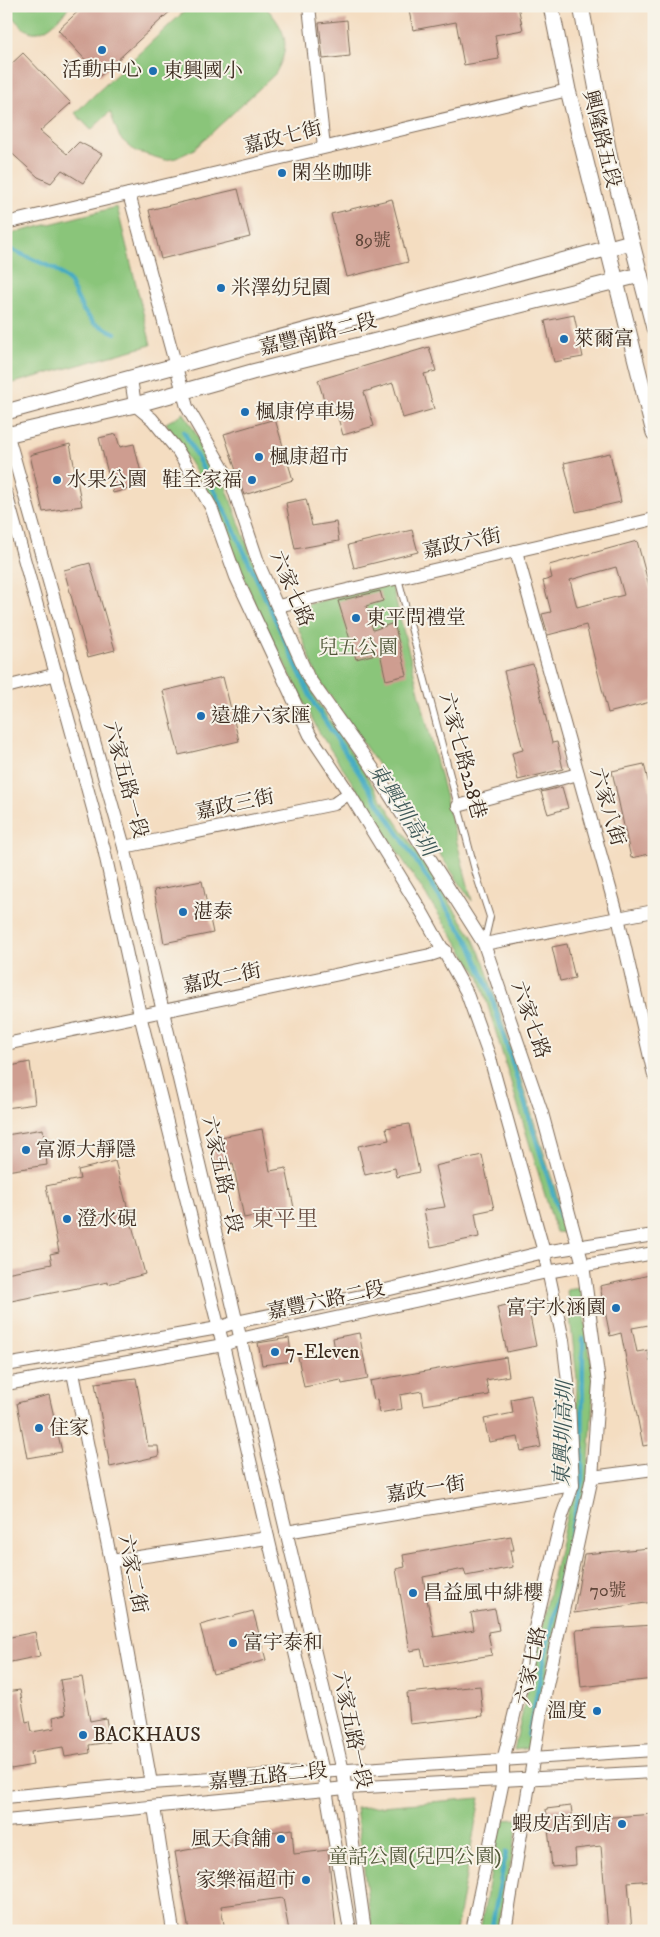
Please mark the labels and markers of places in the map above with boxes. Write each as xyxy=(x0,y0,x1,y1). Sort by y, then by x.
marker: 活動中心 xyxy=(96,44,108,56)
place label: 活動中心 xyxy=(62,58,142,83)
place label: 東興國小 xyxy=(163,59,243,84)
marker: 東興國小 xyxy=(147,65,159,77)
place label: 閑坐咖啡 xyxy=(292,161,372,186)
marker: 閑坐咖啡 xyxy=(276,167,288,179)
place label: 米澤幼兒園 xyxy=(231,276,331,301)
marker: 米澤幼兒園 xyxy=(215,282,227,294)
place label: 萊爾富 xyxy=(574,327,634,352)
marker: 萊爾富 xyxy=(558,333,570,345)
place label: 楓康停車場 xyxy=(255,400,355,425)
marker: 楓康停車場 xyxy=(239,406,251,418)
place label: 楓康超市 xyxy=(269,445,349,470)
marker: 楓康超市 xyxy=(253,451,265,463)
place label: 水果公園 xyxy=(67,468,147,493)
place label: 鞋全家福 xyxy=(162,468,242,493)
marker: 水果公園 xyxy=(51,474,63,486)
marker: 鞋全家福 xyxy=(246,474,258,486)
place label: 東平問禮堂 xyxy=(366,606,466,631)
marker: 東平問禮堂 xyxy=(350,612,362,624)
place label: 遠雄六家匯 xyxy=(211,704,311,729)
marker: 遠雄六家匯 xyxy=(195,710,207,722)
place label: 湛泰 xyxy=(193,900,233,925)
marker: 湛泰 xyxy=(177,906,189,918)
place label: 富源大靜隱 xyxy=(36,1138,136,1163)
marker: 富源大靜隱 xyxy=(20,1144,32,1156)
place label: 澄水硯 xyxy=(77,1207,137,1232)
marker: 澄水硯 xyxy=(61,1213,73,1225)
place label: 富宇水涵園 xyxy=(506,1296,606,1321)
marker: 富宇水涵園 xyxy=(610,1302,622,1314)
place label: 7-Eleven xyxy=(285,1340,360,1365)
marker: 7-Eleven xyxy=(269,1346,281,1358)
place label: 住家 xyxy=(49,1416,89,1441)
marker: 住家 xyxy=(33,1422,45,1434)
place label: 昌益風中緋櫻 xyxy=(423,1581,543,1606)
marker: 昌益風中緋櫻 xyxy=(407,1587,419,1599)
place label: 富宇泰和 xyxy=(243,1631,323,1656)
marker: 富宇泰和 xyxy=(227,1637,239,1649)
place label: 溫度 xyxy=(547,1699,587,1724)
marker: 溫度 xyxy=(591,1705,603,1717)
place label: BACKHAUS xyxy=(93,1723,201,1748)
marker: BACKHAUS xyxy=(77,1729,89,1741)
place label: 蝦皮店到店 xyxy=(512,1812,612,1837)
marker: 蝦皮店到店 xyxy=(616,1818,628,1830)
place label: 風天食舖 xyxy=(191,1827,271,1852)
marker: 風天食舖 xyxy=(275,1833,287,1845)
place label: 家樂福超市 xyxy=(196,1868,296,1893)
marker: 家樂福超市 xyxy=(300,1874,312,1886)

